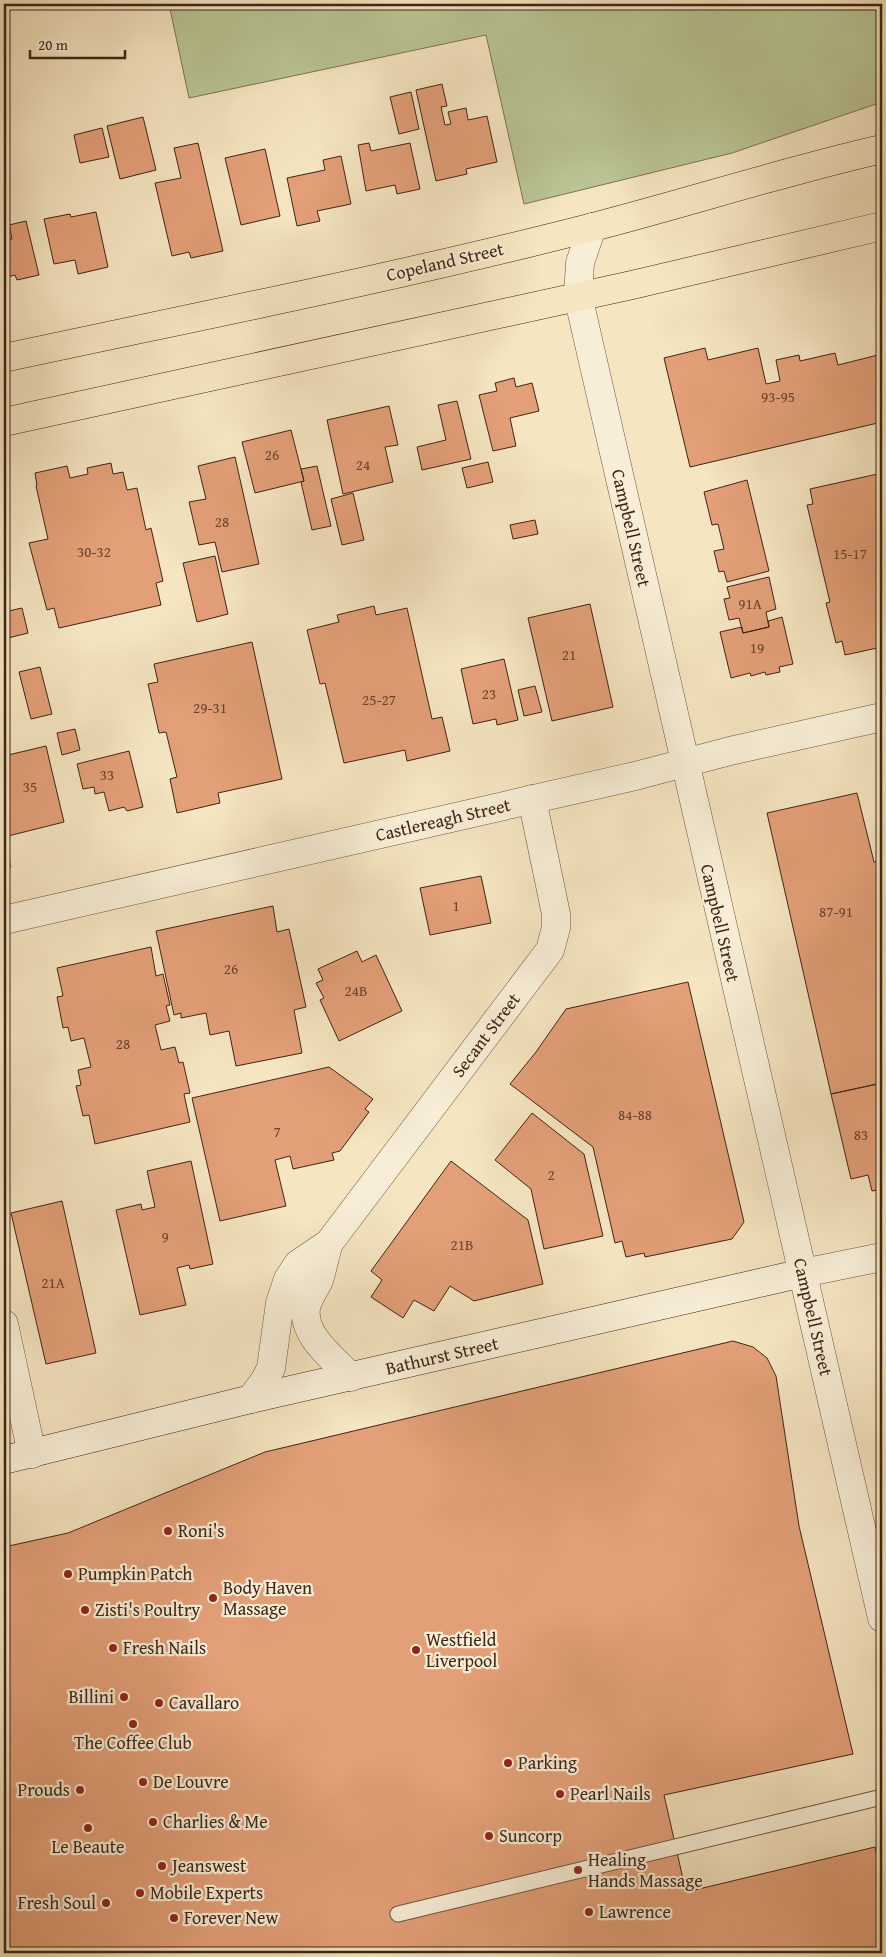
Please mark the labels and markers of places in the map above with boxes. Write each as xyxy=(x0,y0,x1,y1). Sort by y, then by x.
place label: Roni's xyxy=(178,1517,225,1544)
marker: Roni's xyxy=(162,1525,174,1537)
place label: Pumpkin Patch xyxy=(78,1560,192,1587)
marker: Pumpkin Patch xyxy=(62,1568,74,1580)
place label: Body Haven Massage xyxy=(223,1574,312,1622)
marker: Body Haven Massage xyxy=(207,1592,219,1604)
place label: Zisti's Poultry xyxy=(95,1596,200,1623)
marker: Zisti's Poultry xyxy=(79,1604,91,1616)
place label: Westfield Liverpool xyxy=(426,1626,497,1674)
place label: Fresh Nails xyxy=(123,1634,206,1661)
marker: Fresh Nails xyxy=(107,1642,119,1654)
marker: Westfield Liverpool xyxy=(410,1644,422,1656)
place label: Billini xyxy=(68,1683,114,1710)
place label: Cavallaro xyxy=(169,1689,239,1716)
marker: Billini xyxy=(118,1691,130,1703)
marker: Cavallaro xyxy=(153,1697,165,1709)
marker: The Coffee Club xyxy=(127,1718,139,1730)
place label: The Coffee Club xyxy=(74,1729,192,1756)
place label: Parking xyxy=(518,1749,577,1776)
marker: Parking xyxy=(502,1757,514,1769)
place label: De Louvre xyxy=(153,1768,229,1795)
place label: Prouds xyxy=(18,1776,70,1803)
marker: De Louvre xyxy=(137,1776,149,1788)
place label: Pearl Nails xyxy=(570,1780,651,1807)
marker: Prouds xyxy=(74,1784,86,1796)
marker: Pearl Nails xyxy=(554,1788,566,1800)
place label: Charlies & Me xyxy=(163,1808,268,1835)
marker: Charlies & Me xyxy=(147,1816,159,1828)
marker: Le Beaute xyxy=(82,1822,94,1834)
place label: Suncorp xyxy=(499,1822,562,1849)
marker: Suncorp xyxy=(483,1830,495,1842)
place label: Le Beaute xyxy=(52,1833,124,1860)
place label: Healing Hands Massage xyxy=(588,1846,703,1894)
place label: Jeanswest xyxy=(170,1852,247,1879)
marker: Jeanswest xyxy=(156,1860,168,1872)
marker: Healing Hands Massage xyxy=(572,1864,584,1876)
place label: Mobile Experts xyxy=(150,1879,263,1906)
marker: Mobile Experts xyxy=(134,1887,146,1899)
place label: Fresh Soul xyxy=(18,1889,96,1916)
marker: Fresh Soul xyxy=(100,1897,112,1909)
place label: Lawrence xyxy=(599,1898,671,1925)
place label: Forever New xyxy=(184,1904,278,1931)
marker: Lawrence xyxy=(583,1906,595,1918)
marker: Forever New xyxy=(168,1912,180,1924)

